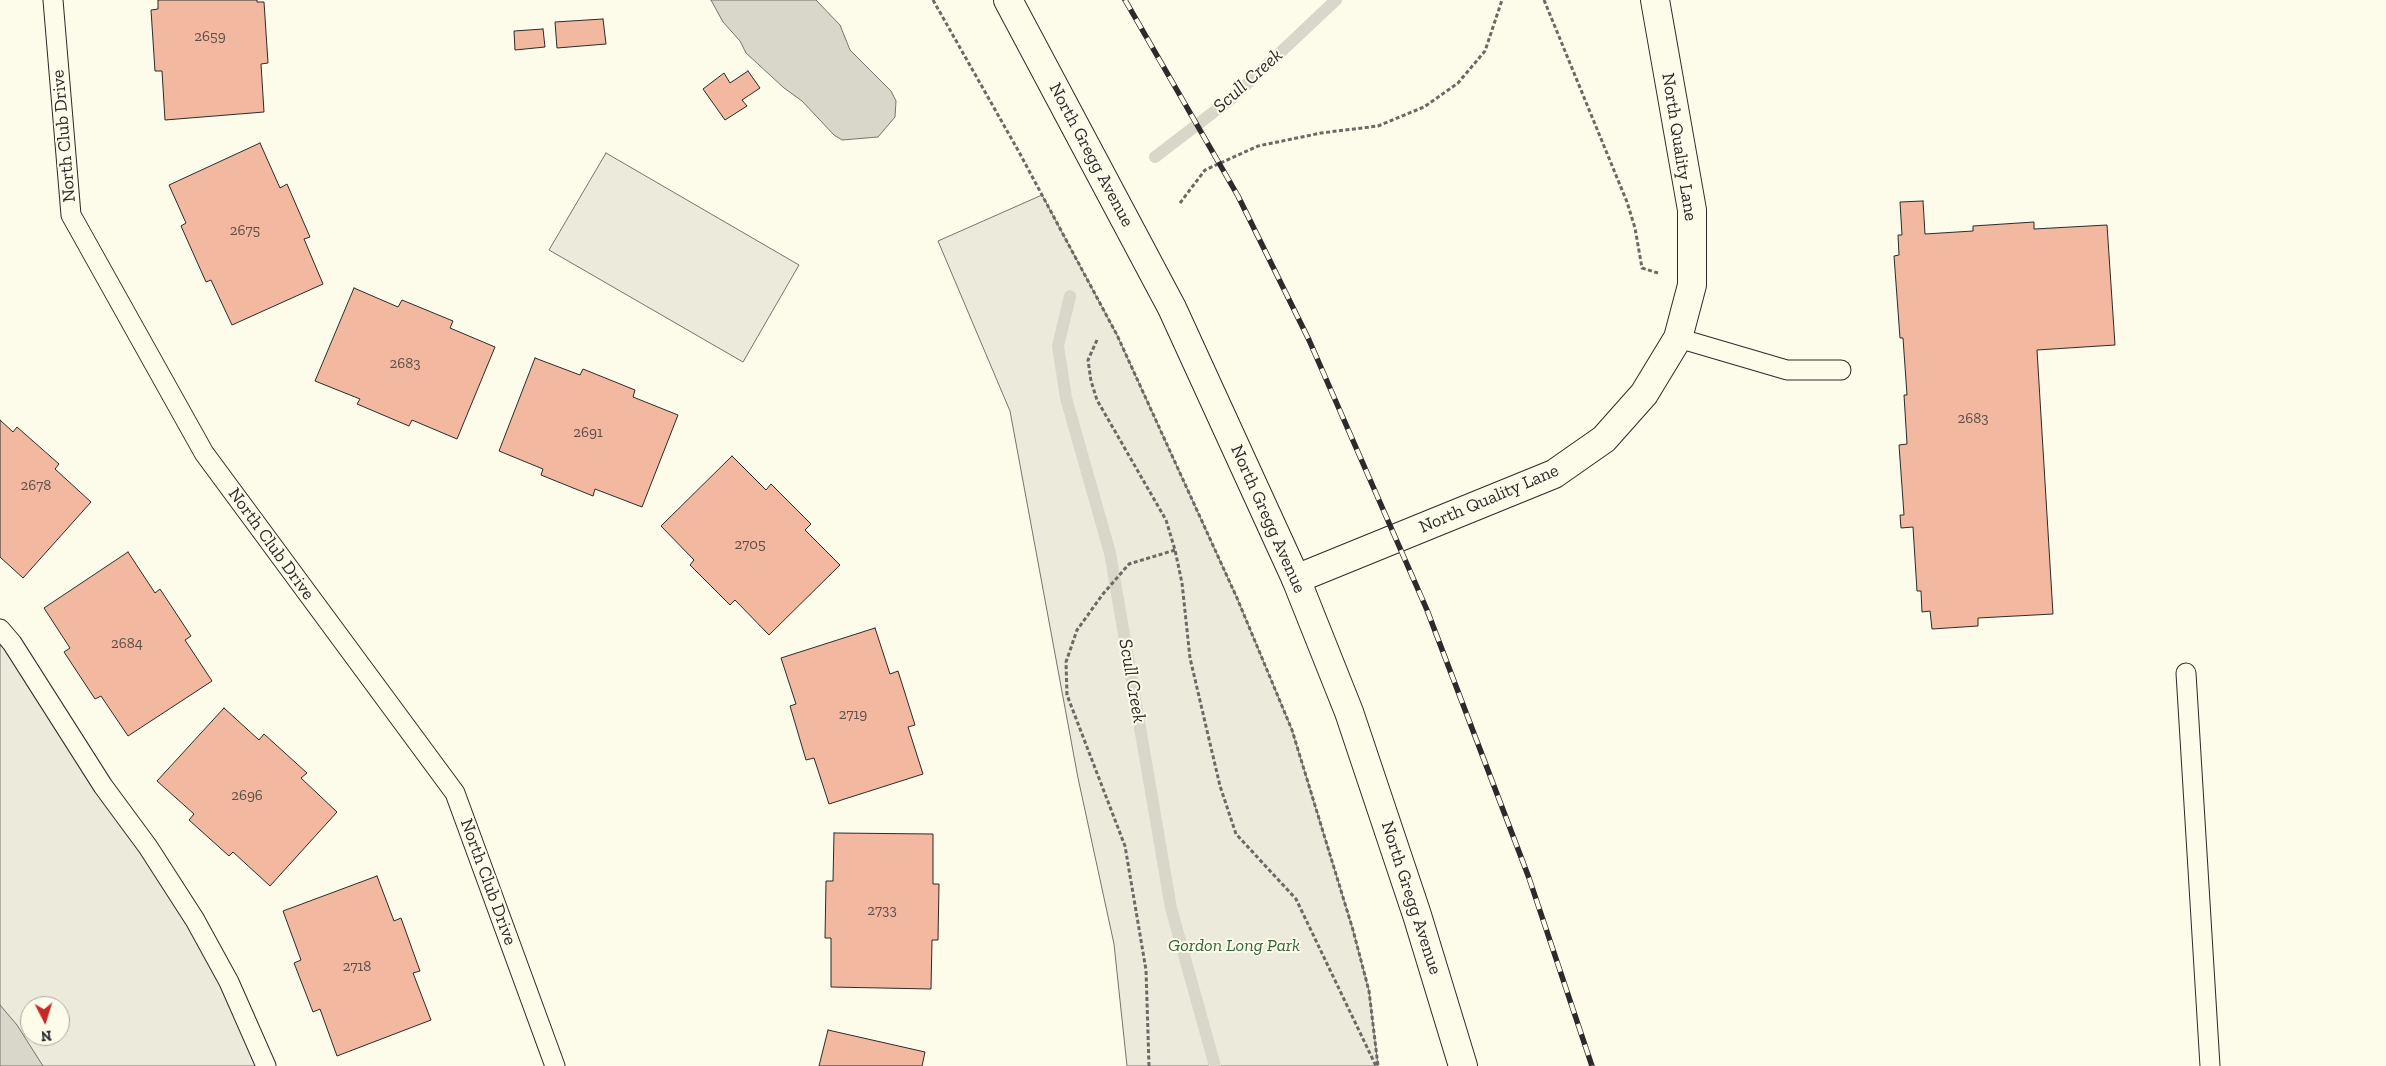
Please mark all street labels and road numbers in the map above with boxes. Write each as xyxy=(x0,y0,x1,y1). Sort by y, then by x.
street label: North Club Drive xyxy=(47,69,81,203)
street label: North Quality Lane xyxy=(1657,71,1701,223)
street label: North Gregg Avenue xyxy=(1044,79,1138,231)
street label: North Gregg Avenue xyxy=(1226,442,1310,596)
street label: North Quality Lane xyxy=(1416,460,1562,538)
street label: North Club Drive xyxy=(223,484,319,604)
street label: North Club Drive xyxy=(455,816,521,948)
street label: North Gregg Avenue xyxy=(1376,819,1446,977)

